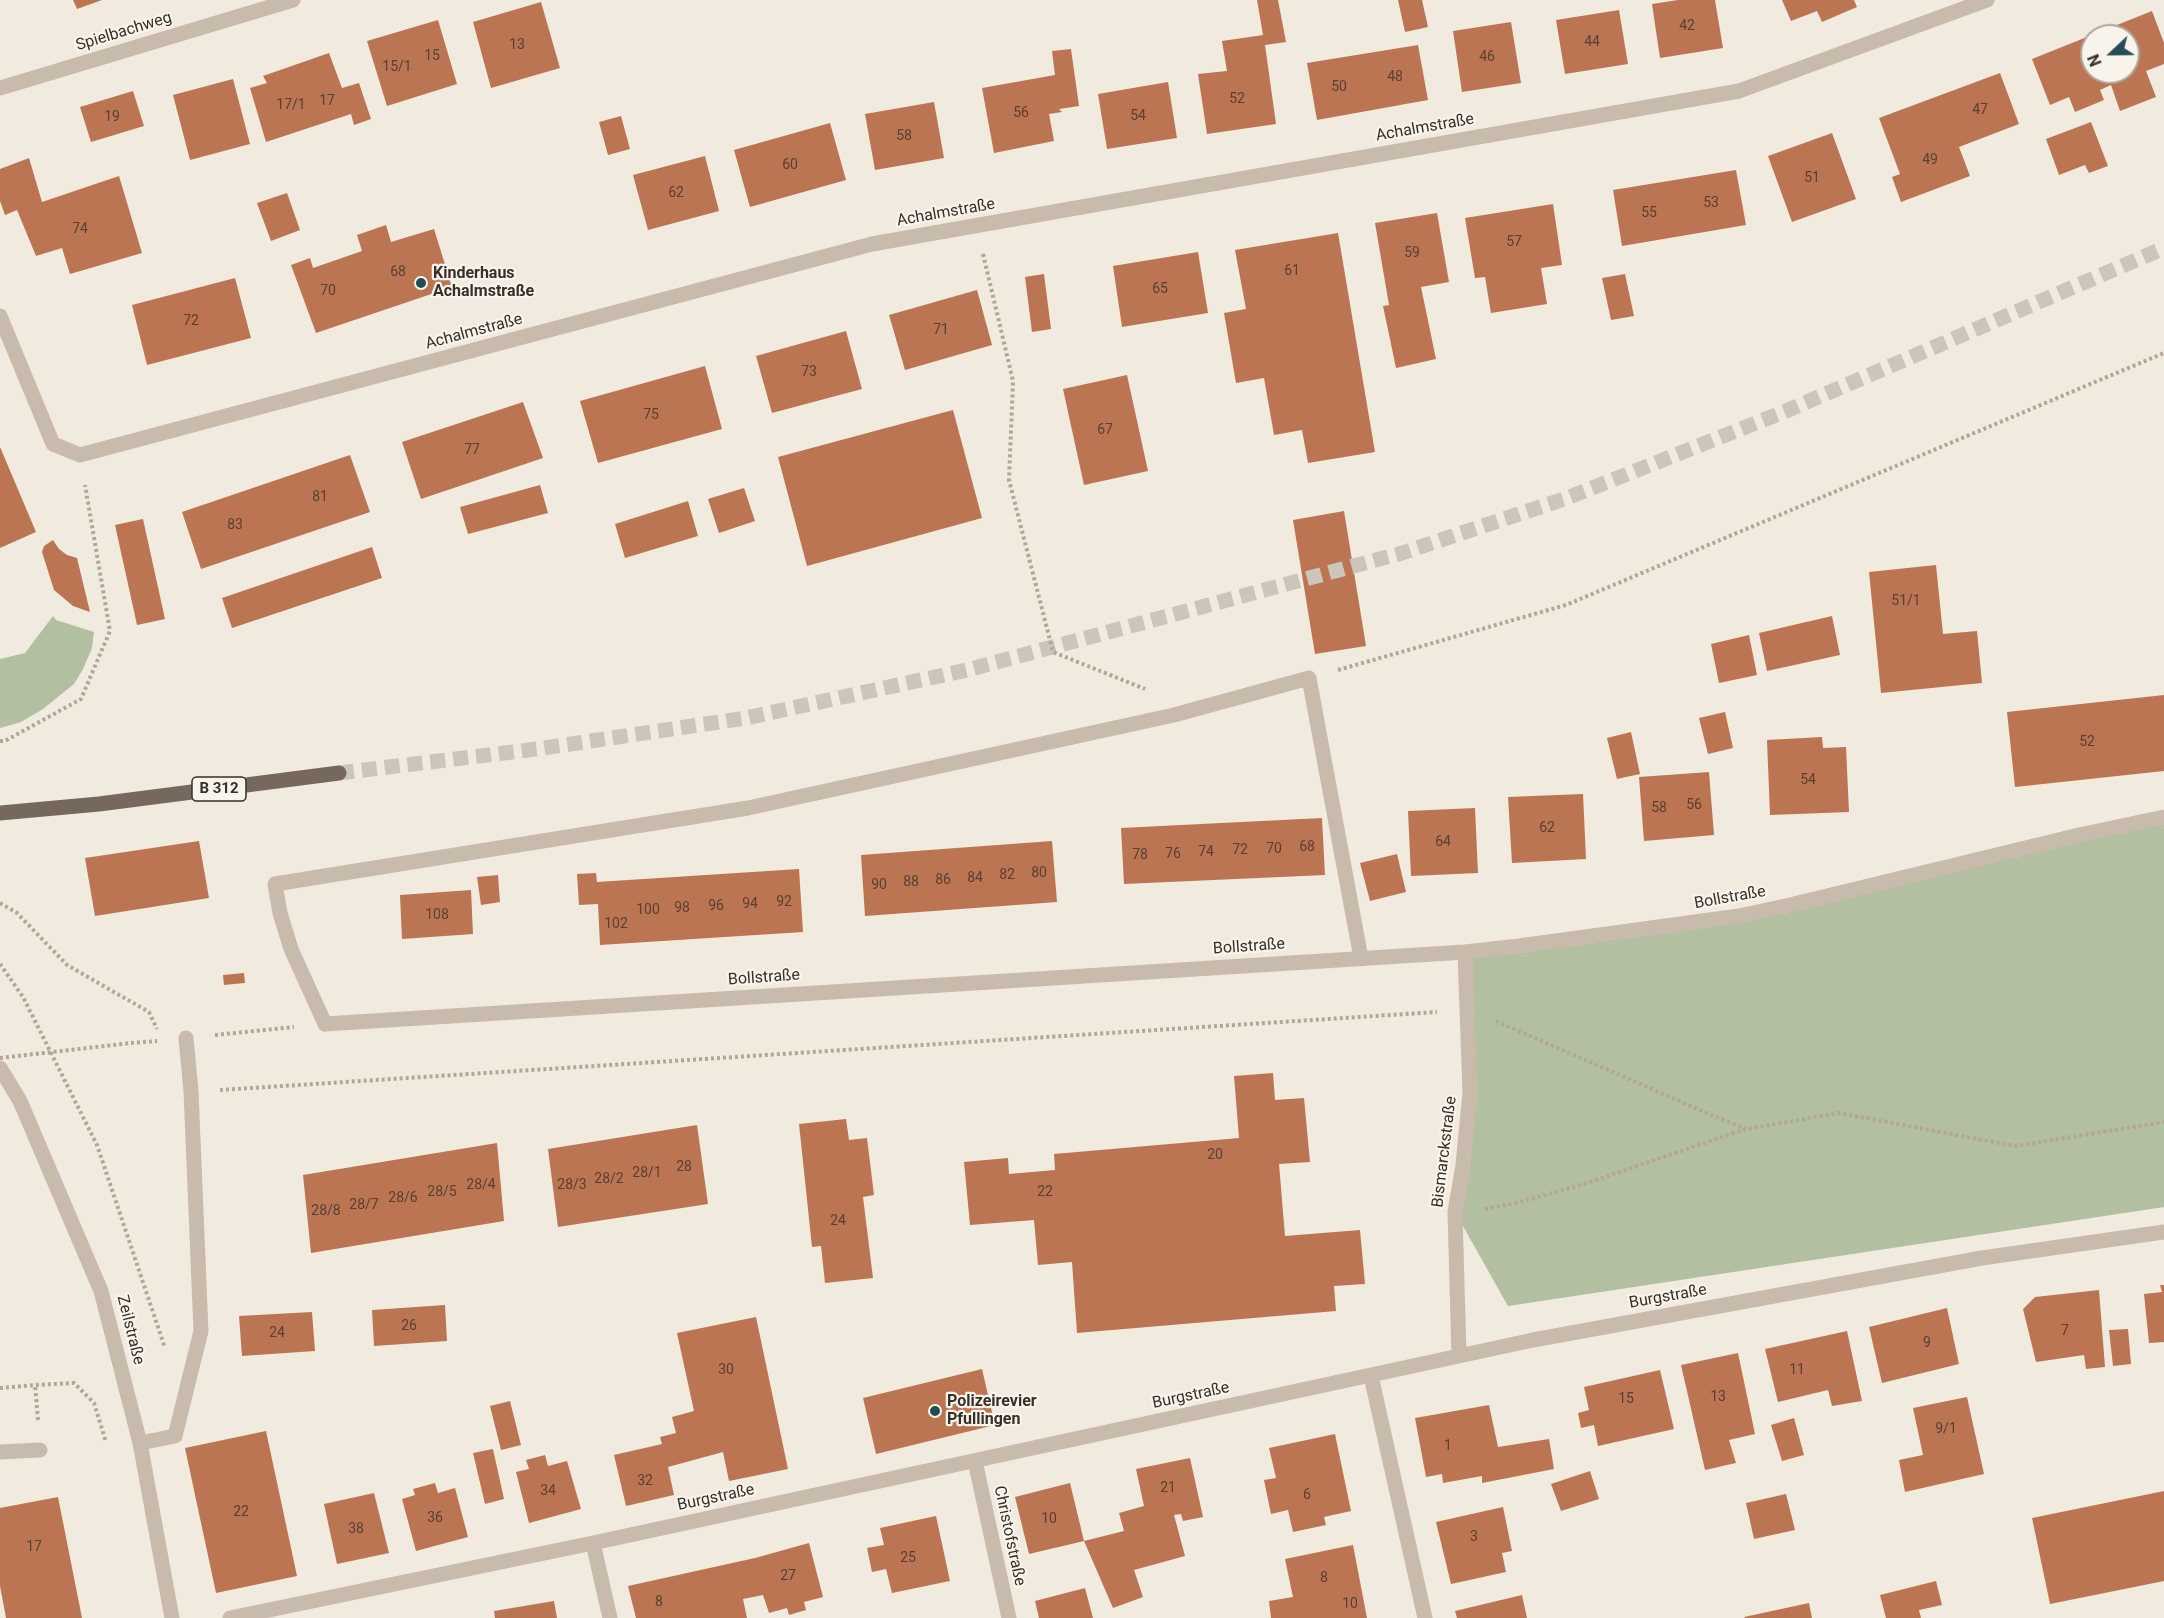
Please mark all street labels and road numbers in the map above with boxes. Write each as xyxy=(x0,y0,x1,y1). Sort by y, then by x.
street label: Spielbachweg xyxy=(74,8,174,56)
street label: Achalmstraße xyxy=(1374,110,1476,146)
street label: Achalmstraße xyxy=(895,195,997,231)
street label: Achalmstraße xyxy=(423,310,525,354)
road number: B 312 xyxy=(192,777,246,801)
street label: Bollstraße xyxy=(1693,882,1767,914)
street label: Bollstraße xyxy=(1212,935,1286,959)
street label: Bollstraße xyxy=(727,966,801,990)
street label: Bismarckstraße xyxy=(1429,1095,1461,1209)
street label: Burgstraße xyxy=(1628,1281,1708,1313)
street label: Zeilstraße xyxy=(112,1293,148,1367)
street label: Burgstraße xyxy=(1151,1378,1231,1414)
street label: Burgstraße xyxy=(676,1480,756,1516)
street label: Christofstraße xyxy=(989,1484,1029,1588)

